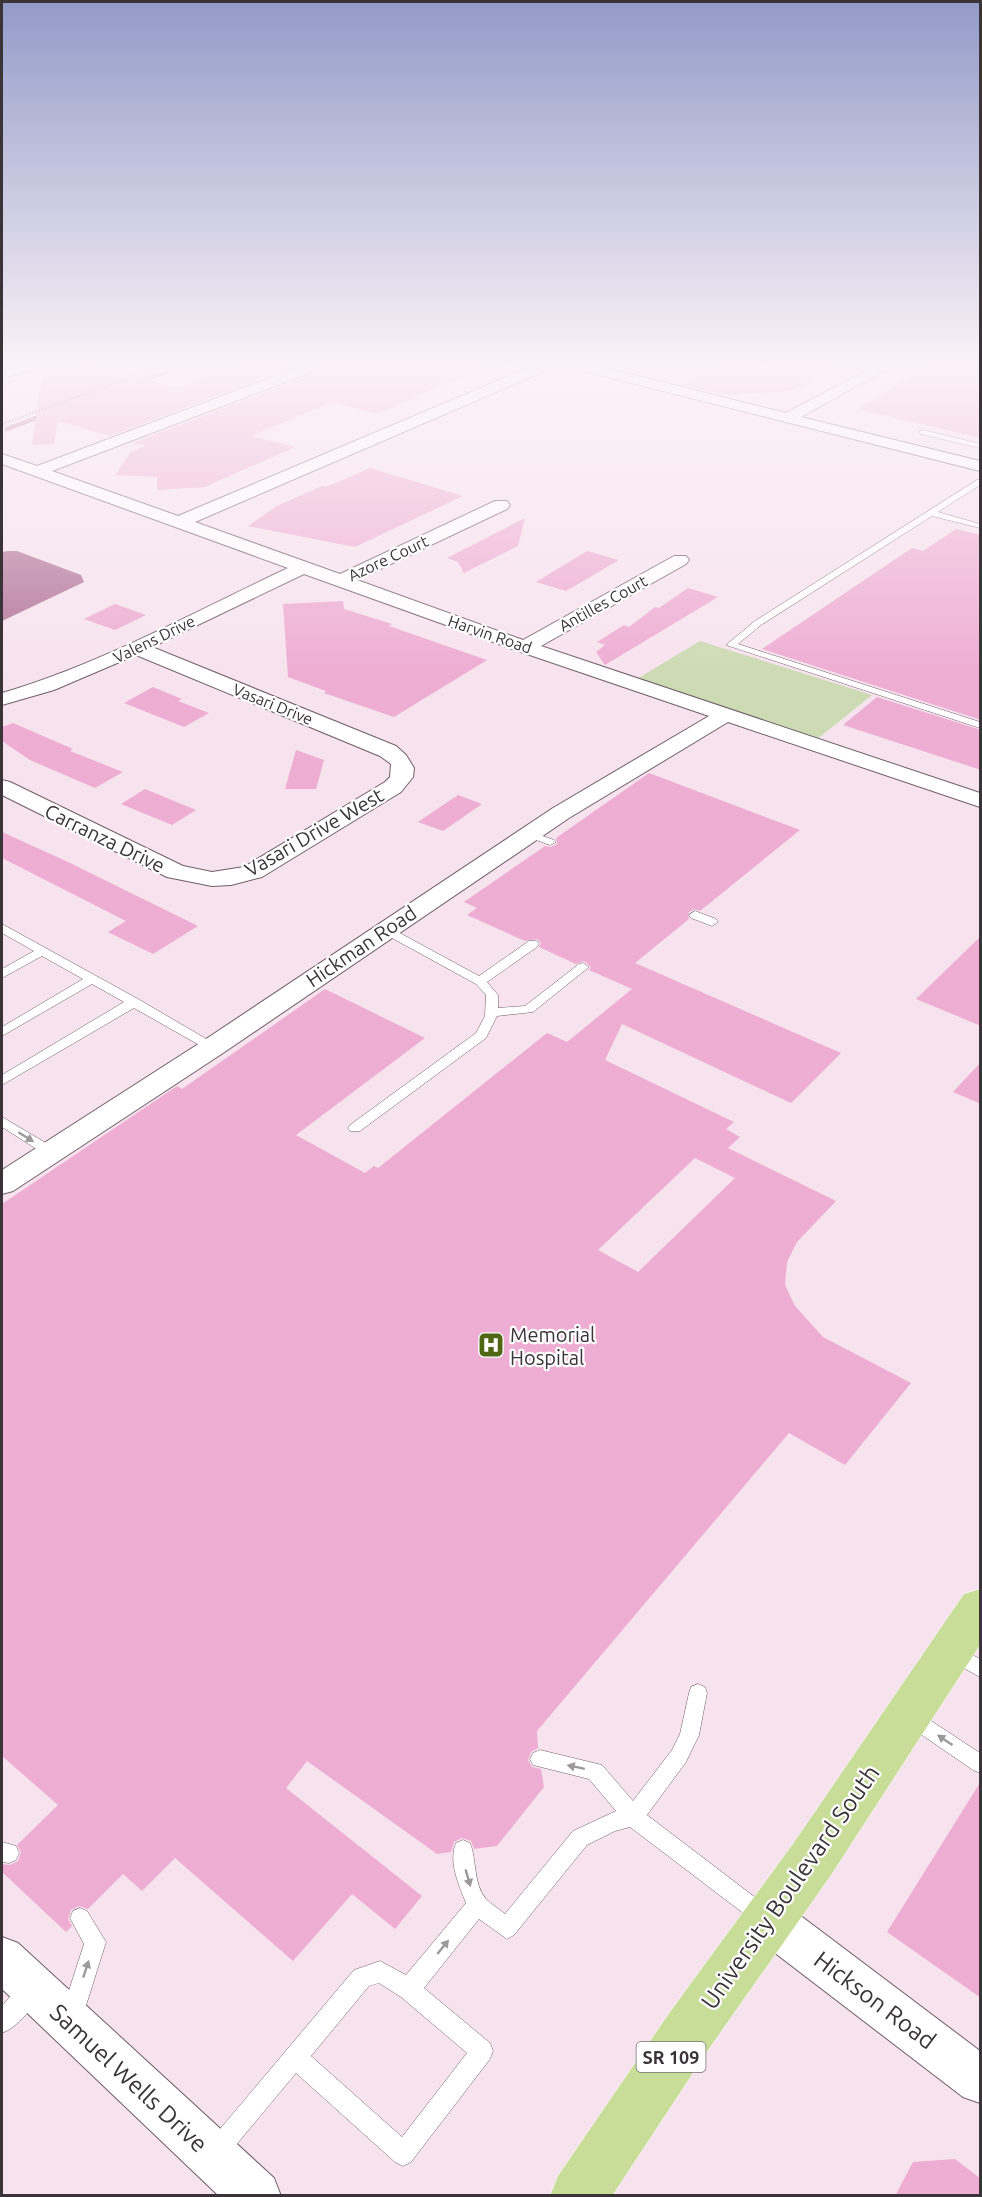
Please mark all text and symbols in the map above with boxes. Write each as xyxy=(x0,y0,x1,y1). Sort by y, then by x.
street label: Azore Court xyxy=(345,531,432,584)
street label: Antilles Court xyxy=(556,571,651,635)
street label: Valens Drive xyxy=(110,611,198,667)
street label: Harvin Road xyxy=(446,611,534,657)
street label: Vasari Drive xyxy=(230,680,316,728)
street label: Vasari Drive West xyxy=(241,783,388,881)
street label: Carranza Drive xyxy=(41,799,169,877)
street label: Hickman Road xyxy=(302,901,420,991)
one-way arrow xyxy=(18,1131,34,1142)
place label: Memorial Hospital xyxy=(510,1323,595,1369)
hospital icon: Memorial Hospital xyxy=(476,1330,506,1360)
one-way arrow xyxy=(937,1734,953,1746)
street label: University Boulevard South xyxy=(695,1760,885,2014)
one-way arrow xyxy=(567,1761,585,1771)
one-way arrow xyxy=(464,1869,473,1887)
one-way arrow xyxy=(437,1939,450,1955)
street label: Hickson Road xyxy=(809,1946,941,2054)
one-way arrow xyxy=(82,1960,92,1978)
street label: Samuel Wells Drive xyxy=(45,1998,213,2158)
road number: SR 109 xyxy=(636,2042,706,2072)

